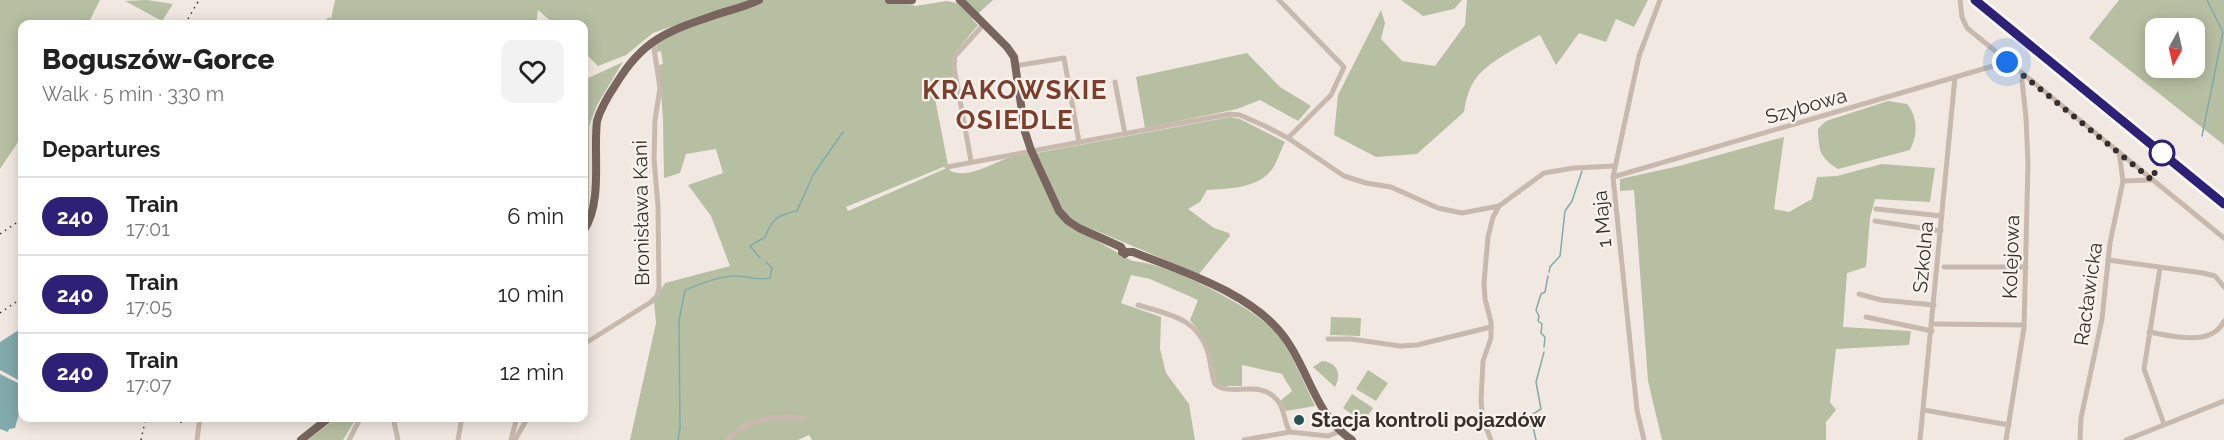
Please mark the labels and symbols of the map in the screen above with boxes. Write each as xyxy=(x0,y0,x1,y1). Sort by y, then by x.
north arrow xyxy=(2145,18,2205,78)
your location xyxy=(1992,47,2022,77)
district label: KRAKOWSKIE OSIEDLE xyxy=(922,75,1108,135)
street label: Szybowa xyxy=(1763,83,1849,129)
street label: Bronisława Kani xyxy=(628,140,654,286)
unlabelled marker xyxy=(2149,140,2175,166)
street label: 1 Maja xyxy=(1588,189,1616,249)
street label: Kolejowa xyxy=(1998,214,2024,300)
street label: Szkolna xyxy=(1908,220,1938,294)
street label: Racławicka xyxy=(2069,241,2107,347)
place label: Stacja kontroli pojazdów xyxy=(1311,408,1546,432)
marker: Stacja kontroli pojazdów xyxy=(1292,413,1306,427)

